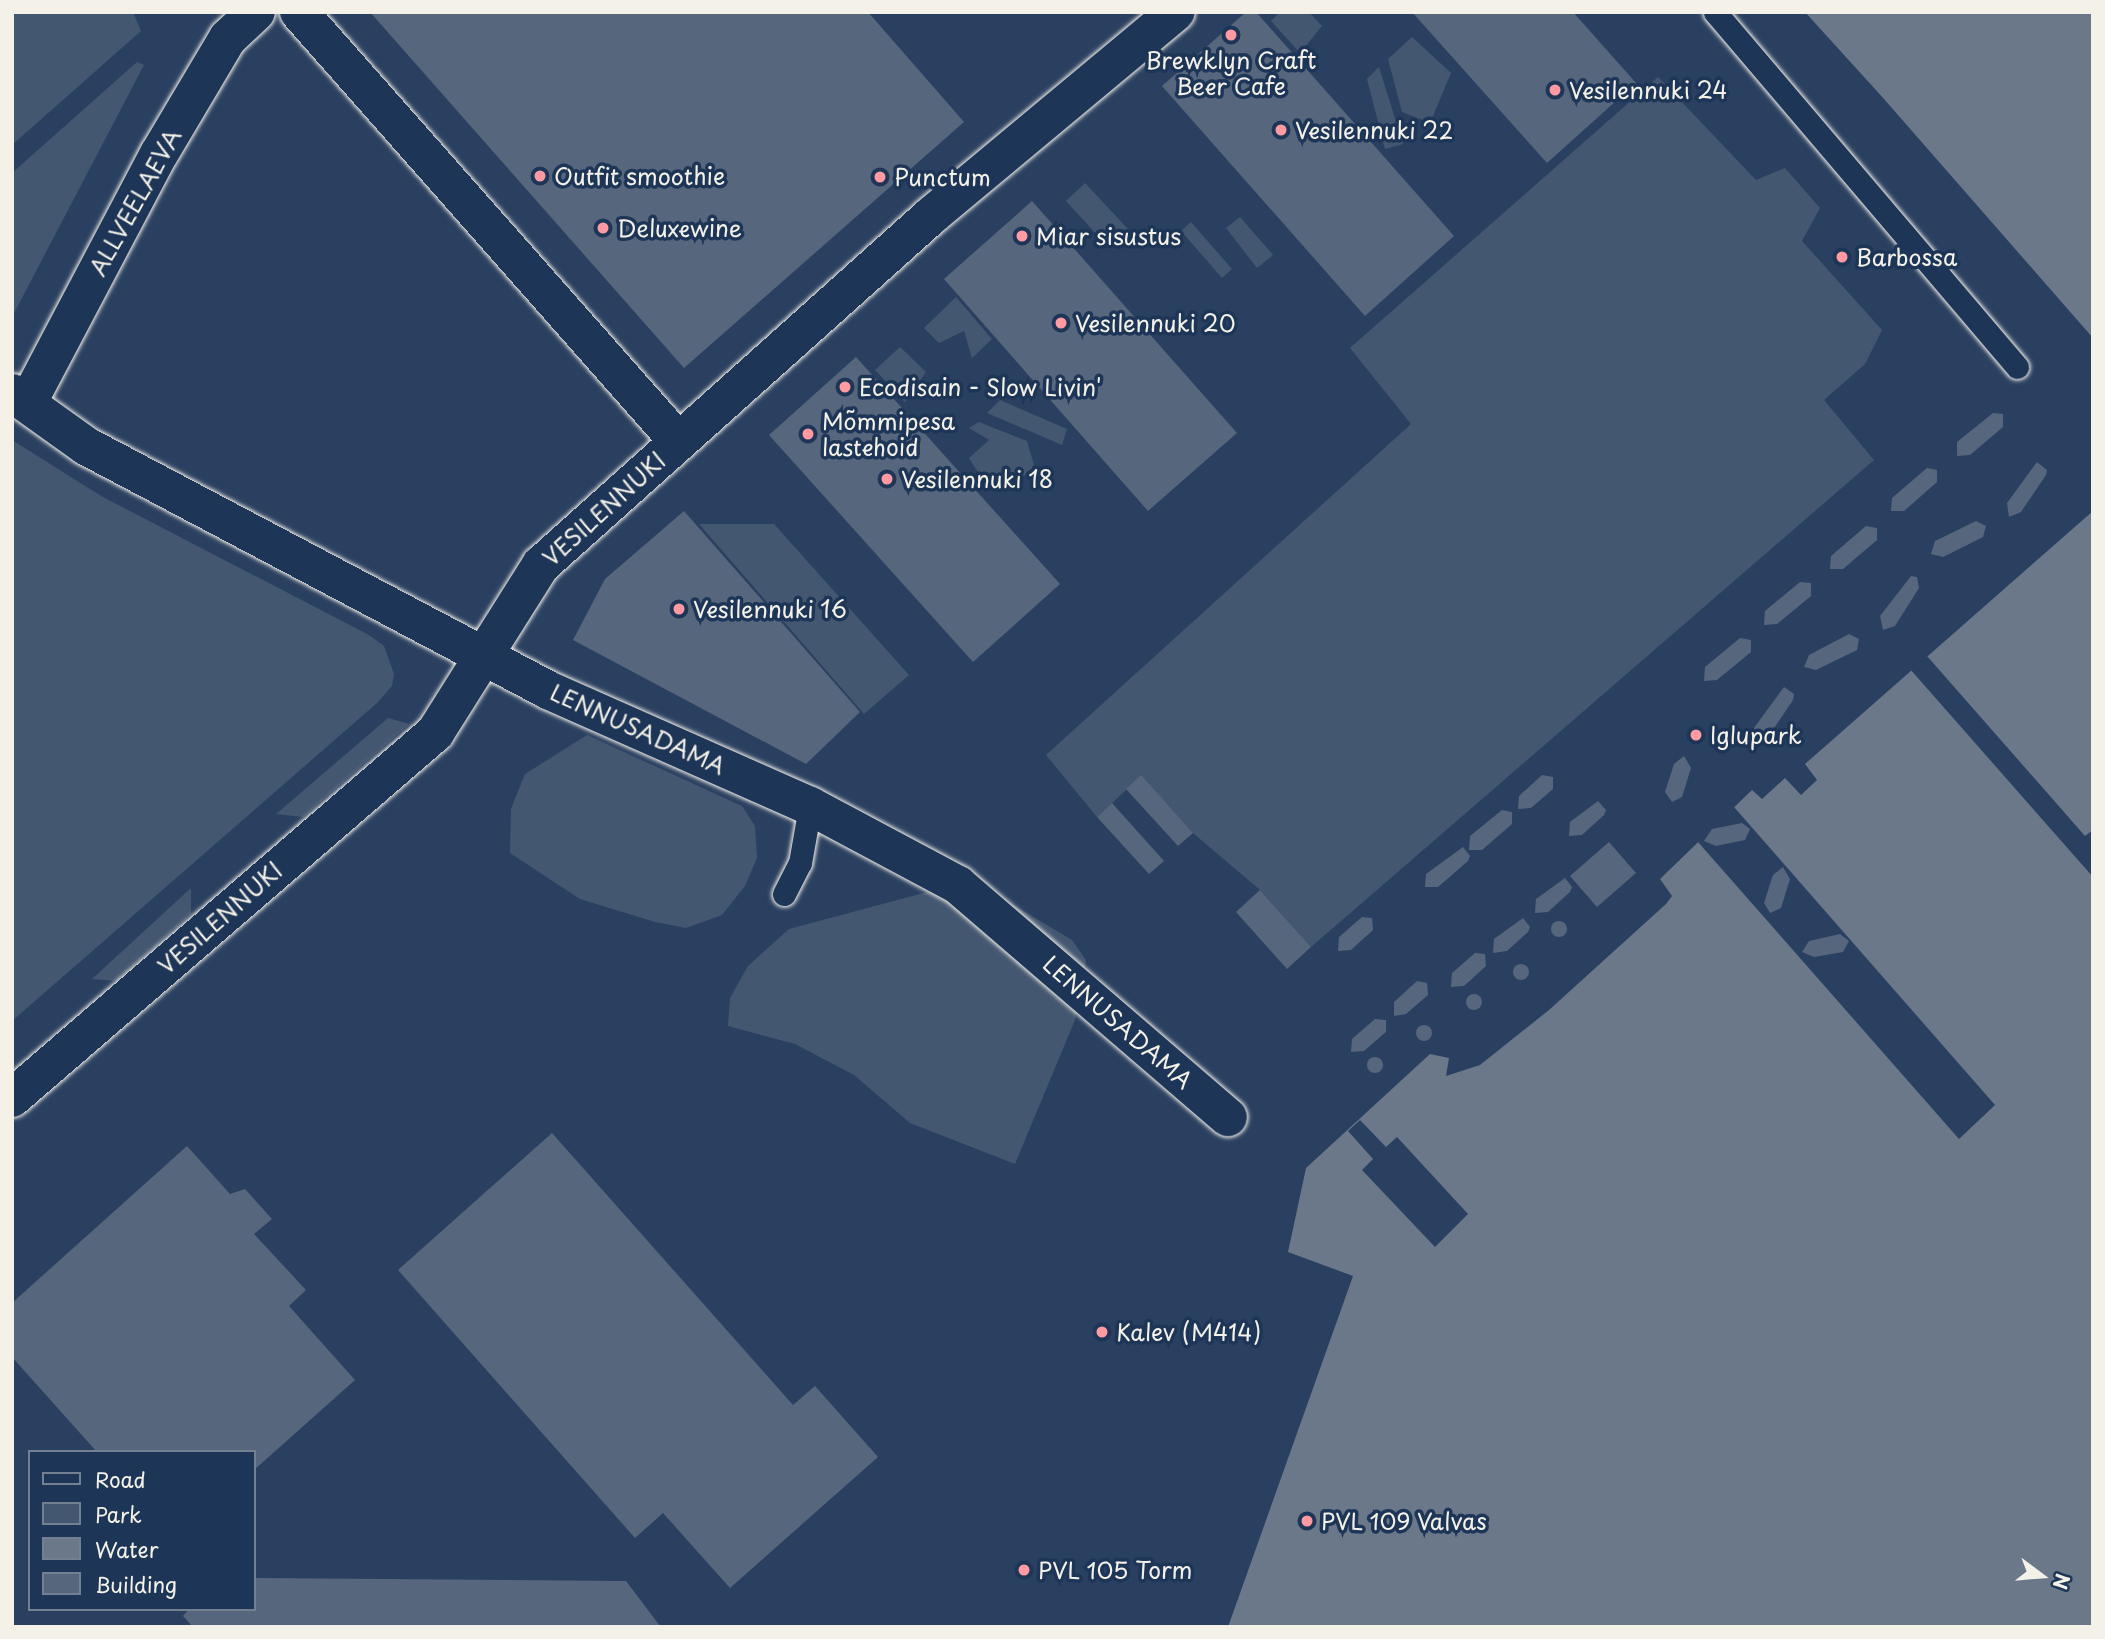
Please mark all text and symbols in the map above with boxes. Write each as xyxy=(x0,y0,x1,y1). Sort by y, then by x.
marker: Brewklyn Craft Beer Cafe xyxy=(1223,27,1239,43)
place label: Brewklyn Craft Beer Cafe xyxy=(1145,46,1317,100)
place label: Vesilennuki 24 xyxy=(1569,76,1729,104)
marker: Vesilennuki 24 xyxy=(1547,82,1563,98)
place label: Vesilennuki 22 xyxy=(1295,116,1455,144)
marker: Vesilennuki 22 xyxy=(1273,122,1289,138)
street label: ALLVEELAEVA xyxy=(83,124,187,280)
place label: Outfit smoothie xyxy=(554,162,726,190)
place label: Punctum xyxy=(894,163,991,191)
marker: Outfit smoothie xyxy=(532,168,548,184)
marker: Punctum xyxy=(872,169,888,185)
place label: Deluxewine xyxy=(617,214,742,242)
marker: Deluxewine xyxy=(595,220,611,236)
place label: Miar sisustus xyxy=(1036,222,1181,250)
marker: Miar sisustus xyxy=(1014,228,1030,244)
place label: Barbossa xyxy=(1856,243,1957,271)
marker: Barbossa xyxy=(1834,249,1850,265)
place label: Vesilennuki 20 xyxy=(1075,309,1237,337)
marker: Vesilennuki 20 xyxy=(1053,315,1069,331)
place label: Ecodisain - Slow Livin' xyxy=(859,373,1101,401)
marker: Ecodisain - Slow Livin' xyxy=(837,379,853,395)
place label: Mõmmipesa lastehoid xyxy=(822,407,955,461)
marker: Mõmmipesa lastehoid xyxy=(800,426,816,442)
street label: VESILENNUKI xyxy=(537,447,671,571)
place label: Vesilennuki 18 xyxy=(901,465,1055,493)
marker: Vesilennuki 18 xyxy=(879,471,895,487)
place label: Vesilennuki 16 xyxy=(693,595,849,623)
marker: Vesilennuki 16 xyxy=(671,601,687,617)
street label: LENNUSADAMA xyxy=(546,678,730,780)
place label: Iglupark xyxy=(1710,721,1802,749)
marker: Iglupark xyxy=(1688,727,1704,743)
street label: VESILENNUKI xyxy=(152,856,288,980)
street label: LENNUSADAMA xyxy=(1038,950,1198,1094)
place label: Kalev (M414) xyxy=(1116,1318,1263,1346)
marker: Kalev (M414) xyxy=(1094,1324,1110,1340)
legend xyxy=(28,1450,256,1611)
text: Road xyxy=(95,1463,146,1495)
text: Park xyxy=(95,1498,142,1530)
place label: PVL 109 Valvas xyxy=(1321,1507,1490,1535)
marker: PVL 109 Valvas xyxy=(1299,1513,1315,1529)
text: Water xyxy=(95,1533,158,1565)
north arrow xyxy=(2007,1541,2077,1611)
place label: PVL 105 Torm xyxy=(1038,1556,1195,1584)
marker: PVL 105 Torm xyxy=(1016,1562,1032,1578)
text: Building xyxy=(95,1568,177,1600)
text: N xyxy=(2047,1571,2078,1593)

